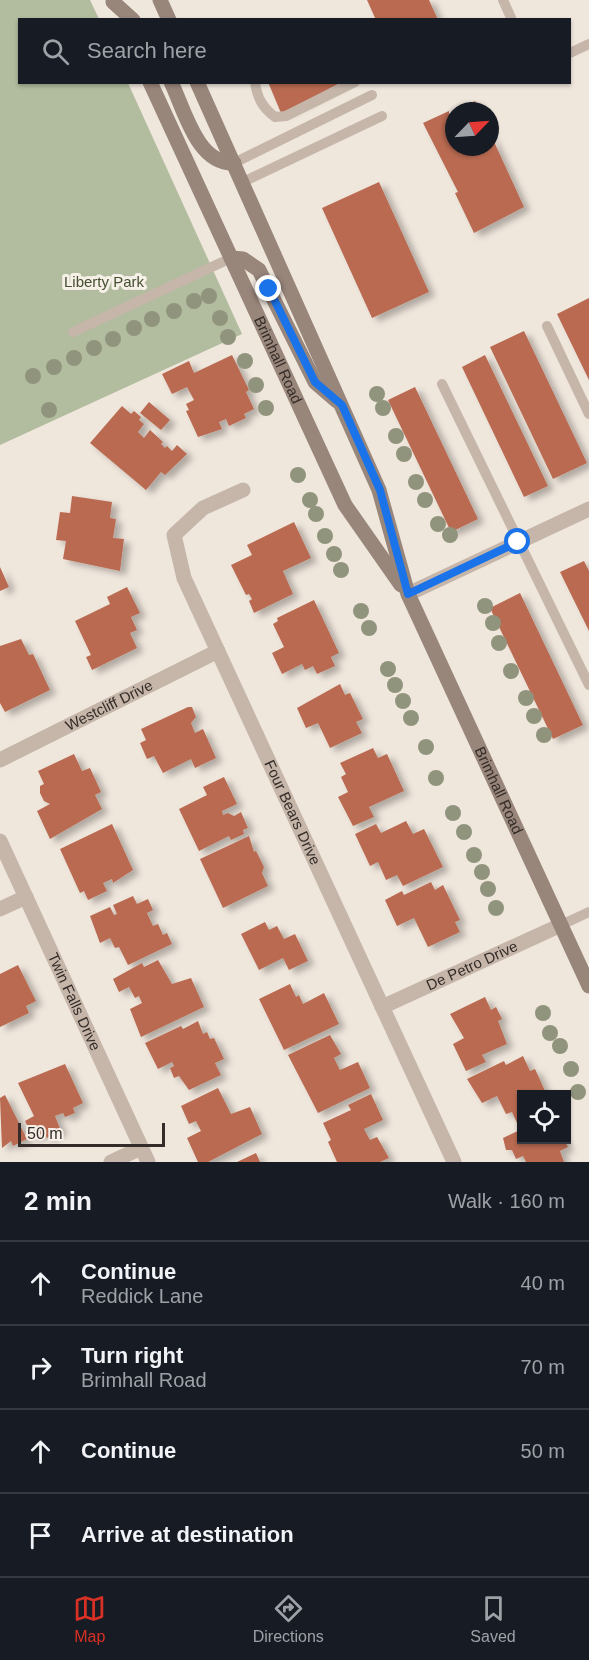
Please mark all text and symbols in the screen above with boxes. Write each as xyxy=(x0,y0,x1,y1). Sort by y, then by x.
search box xyxy=(18,18,571,84)
icon: search xyxy=(39,35,72,68)
text: Search here xyxy=(87,38,207,63)
north arrow xyxy=(445,102,499,156)
park label: Liberty Park xyxy=(64,273,145,290)
route end xyxy=(255,275,281,301)
street label: Brimhall Road xyxy=(251,313,306,406)
route start xyxy=(504,528,530,554)
street label: Westcliff Drive xyxy=(62,676,155,734)
street label: Brimhall Road xyxy=(472,744,527,837)
street label: Four Bears Drive xyxy=(261,757,324,867)
street label: De Petro Drive xyxy=(424,937,520,994)
street label: Twin Falls Drive xyxy=(45,950,104,1053)
map controls xyxy=(517,1090,571,1144)
button: locate xyxy=(517,1090,571,1144)
scale bar xyxy=(18,1120,165,1148)
text: 50 m xyxy=(27,1125,63,1142)
text: 2 min xyxy=(24,1186,92,1216)
text: Walk · 160 m xyxy=(448,1190,565,1212)
text: Continue xyxy=(81,1259,176,1284)
icon: ahead xyxy=(24,1267,57,1300)
text: 40 m xyxy=(521,1272,565,1294)
text: Reddick Lane xyxy=(81,1285,203,1307)
text: Turn right xyxy=(81,1343,183,1368)
icon: right xyxy=(24,1351,57,1384)
text: 70 m xyxy=(521,1356,565,1378)
text: Brimhall Road xyxy=(81,1369,207,1391)
icon: ahead xyxy=(24,1435,57,1468)
text: Continue xyxy=(81,1438,176,1463)
text: 50 m xyxy=(521,1440,565,1462)
icon: arrive xyxy=(24,1519,57,1552)
text: Arrive at destination xyxy=(81,1522,294,1547)
tab: Map xyxy=(73,1592,106,1646)
tab: Directions xyxy=(253,1592,324,1646)
tab: Saved xyxy=(470,1592,516,1646)

